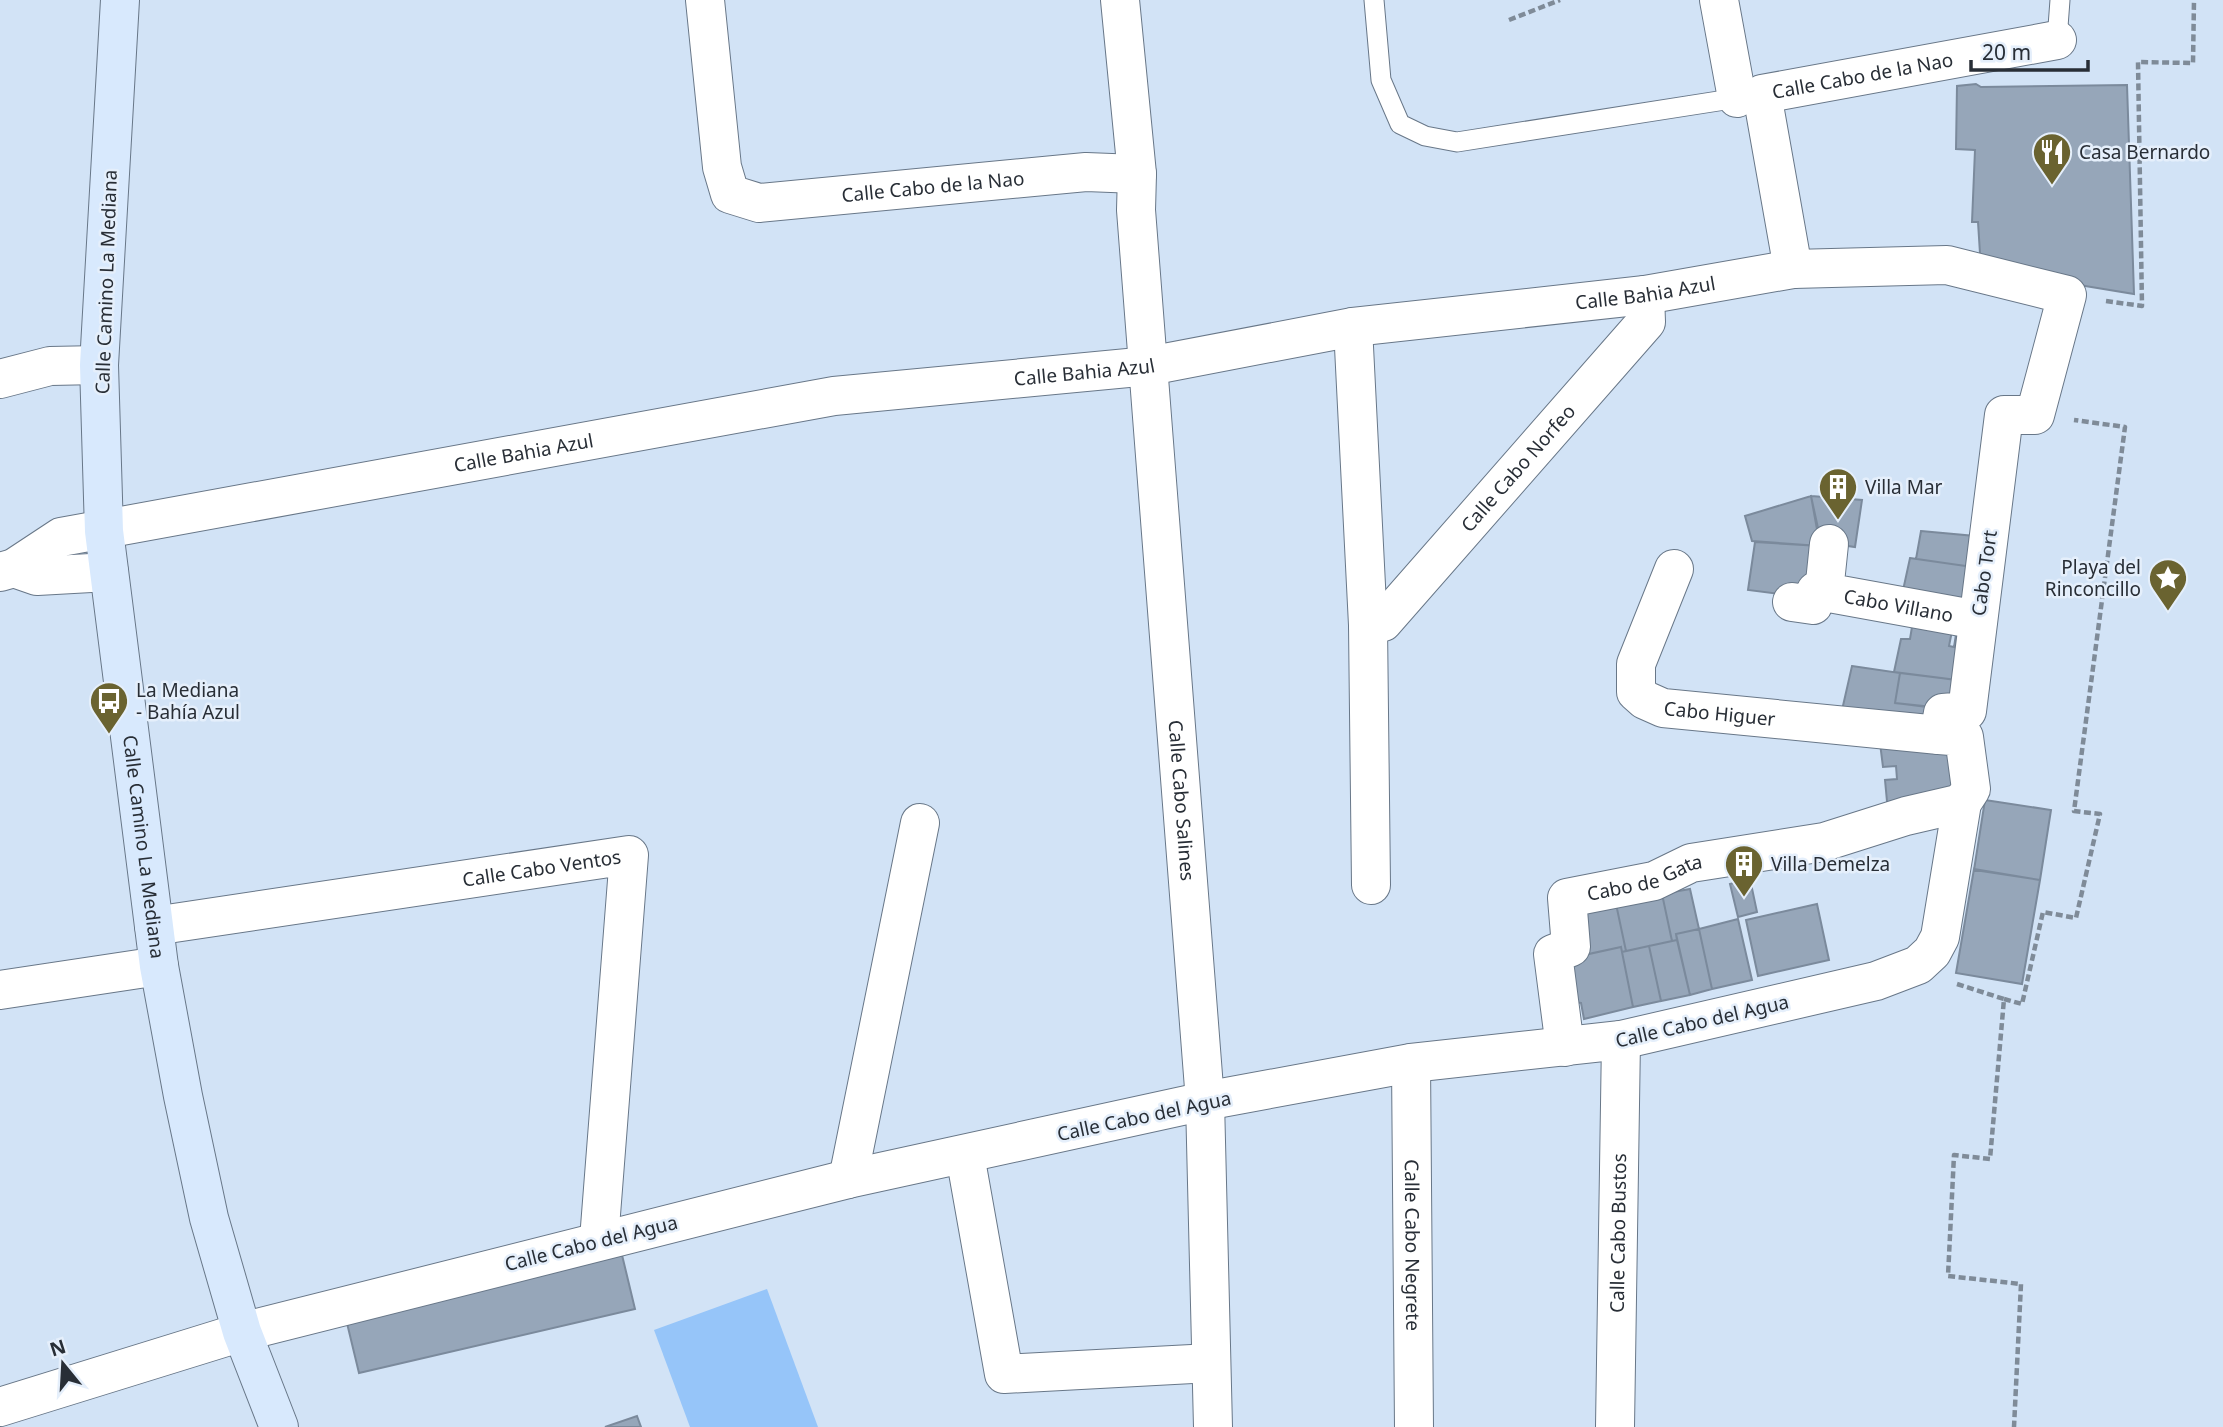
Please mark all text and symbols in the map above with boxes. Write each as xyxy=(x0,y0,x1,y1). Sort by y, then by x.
scale bar xyxy=(1971,28,2088,72)
text: 20 m xyxy=(1982,38,2031,66)
street label: Calle Cabo de la Nao xyxy=(1770,46,1955,105)
restaurant icon: Casa Bernardo xyxy=(2031,131,2073,186)
place label: Casa Bernardo xyxy=(2079,139,2210,165)
street label: Calle Cabo de la Nao xyxy=(840,165,1025,208)
street label: Calle Camino La Mediana xyxy=(89,169,123,395)
street label: Calle Bahia Azul xyxy=(1574,270,1717,316)
street label: Calle Bahia Azul xyxy=(1013,352,1157,392)
street label: Calle Cabo Norfeo xyxy=(1455,399,1581,537)
street label: Calle Bahia Azul xyxy=(452,427,595,478)
building icon: Villa Mar xyxy=(1817,466,1859,521)
place label: Villa Mar xyxy=(1865,474,1943,500)
street label: Cabo Tort xyxy=(1965,528,2003,618)
place label: Playa del Rinconcillo xyxy=(2045,554,2141,602)
place icon: Playa del Rinconcillo xyxy=(2147,557,2189,612)
street label: Cabo Villano xyxy=(1842,583,1955,628)
place label: La Mediana - Bahía Azul xyxy=(136,677,240,725)
bus stop icon: La Mediana - Bahía Azul xyxy=(88,680,130,735)
street label: Cabo Higuer xyxy=(1663,695,1777,732)
street label: Calle Cabo Salines xyxy=(1163,719,1201,882)
street label: Calle Camino La Mediana xyxy=(117,734,171,960)
street label: Calle Cabo Ventos xyxy=(461,843,623,893)
building icon: Villa Demelza xyxy=(1723,843,1765,898)
street label: Cabo de Gata xyxy=(1585,848,1704,907)
place label: Villa Demelza xyxy=(1771,851,1890,877)
street label: Calle Cabo del Agua xyxy=(1613,988,1791,1054)
street label: Calle Cabo del Agua xyxy=(1055,1085,1233,1147)
street label: Calle Cabo Bustos xyxy=(1604,1153,1632,1313)
street label: Calle Cabo Negrete xyxy=(1399,1159,1426,1331)
street label: Calle Cabo del Agua xyxy=(502,1209,680,1277)
north arrow xyxy=(28,1329,98,1399)
text: N xyxy=(46,1333,69,1363)

